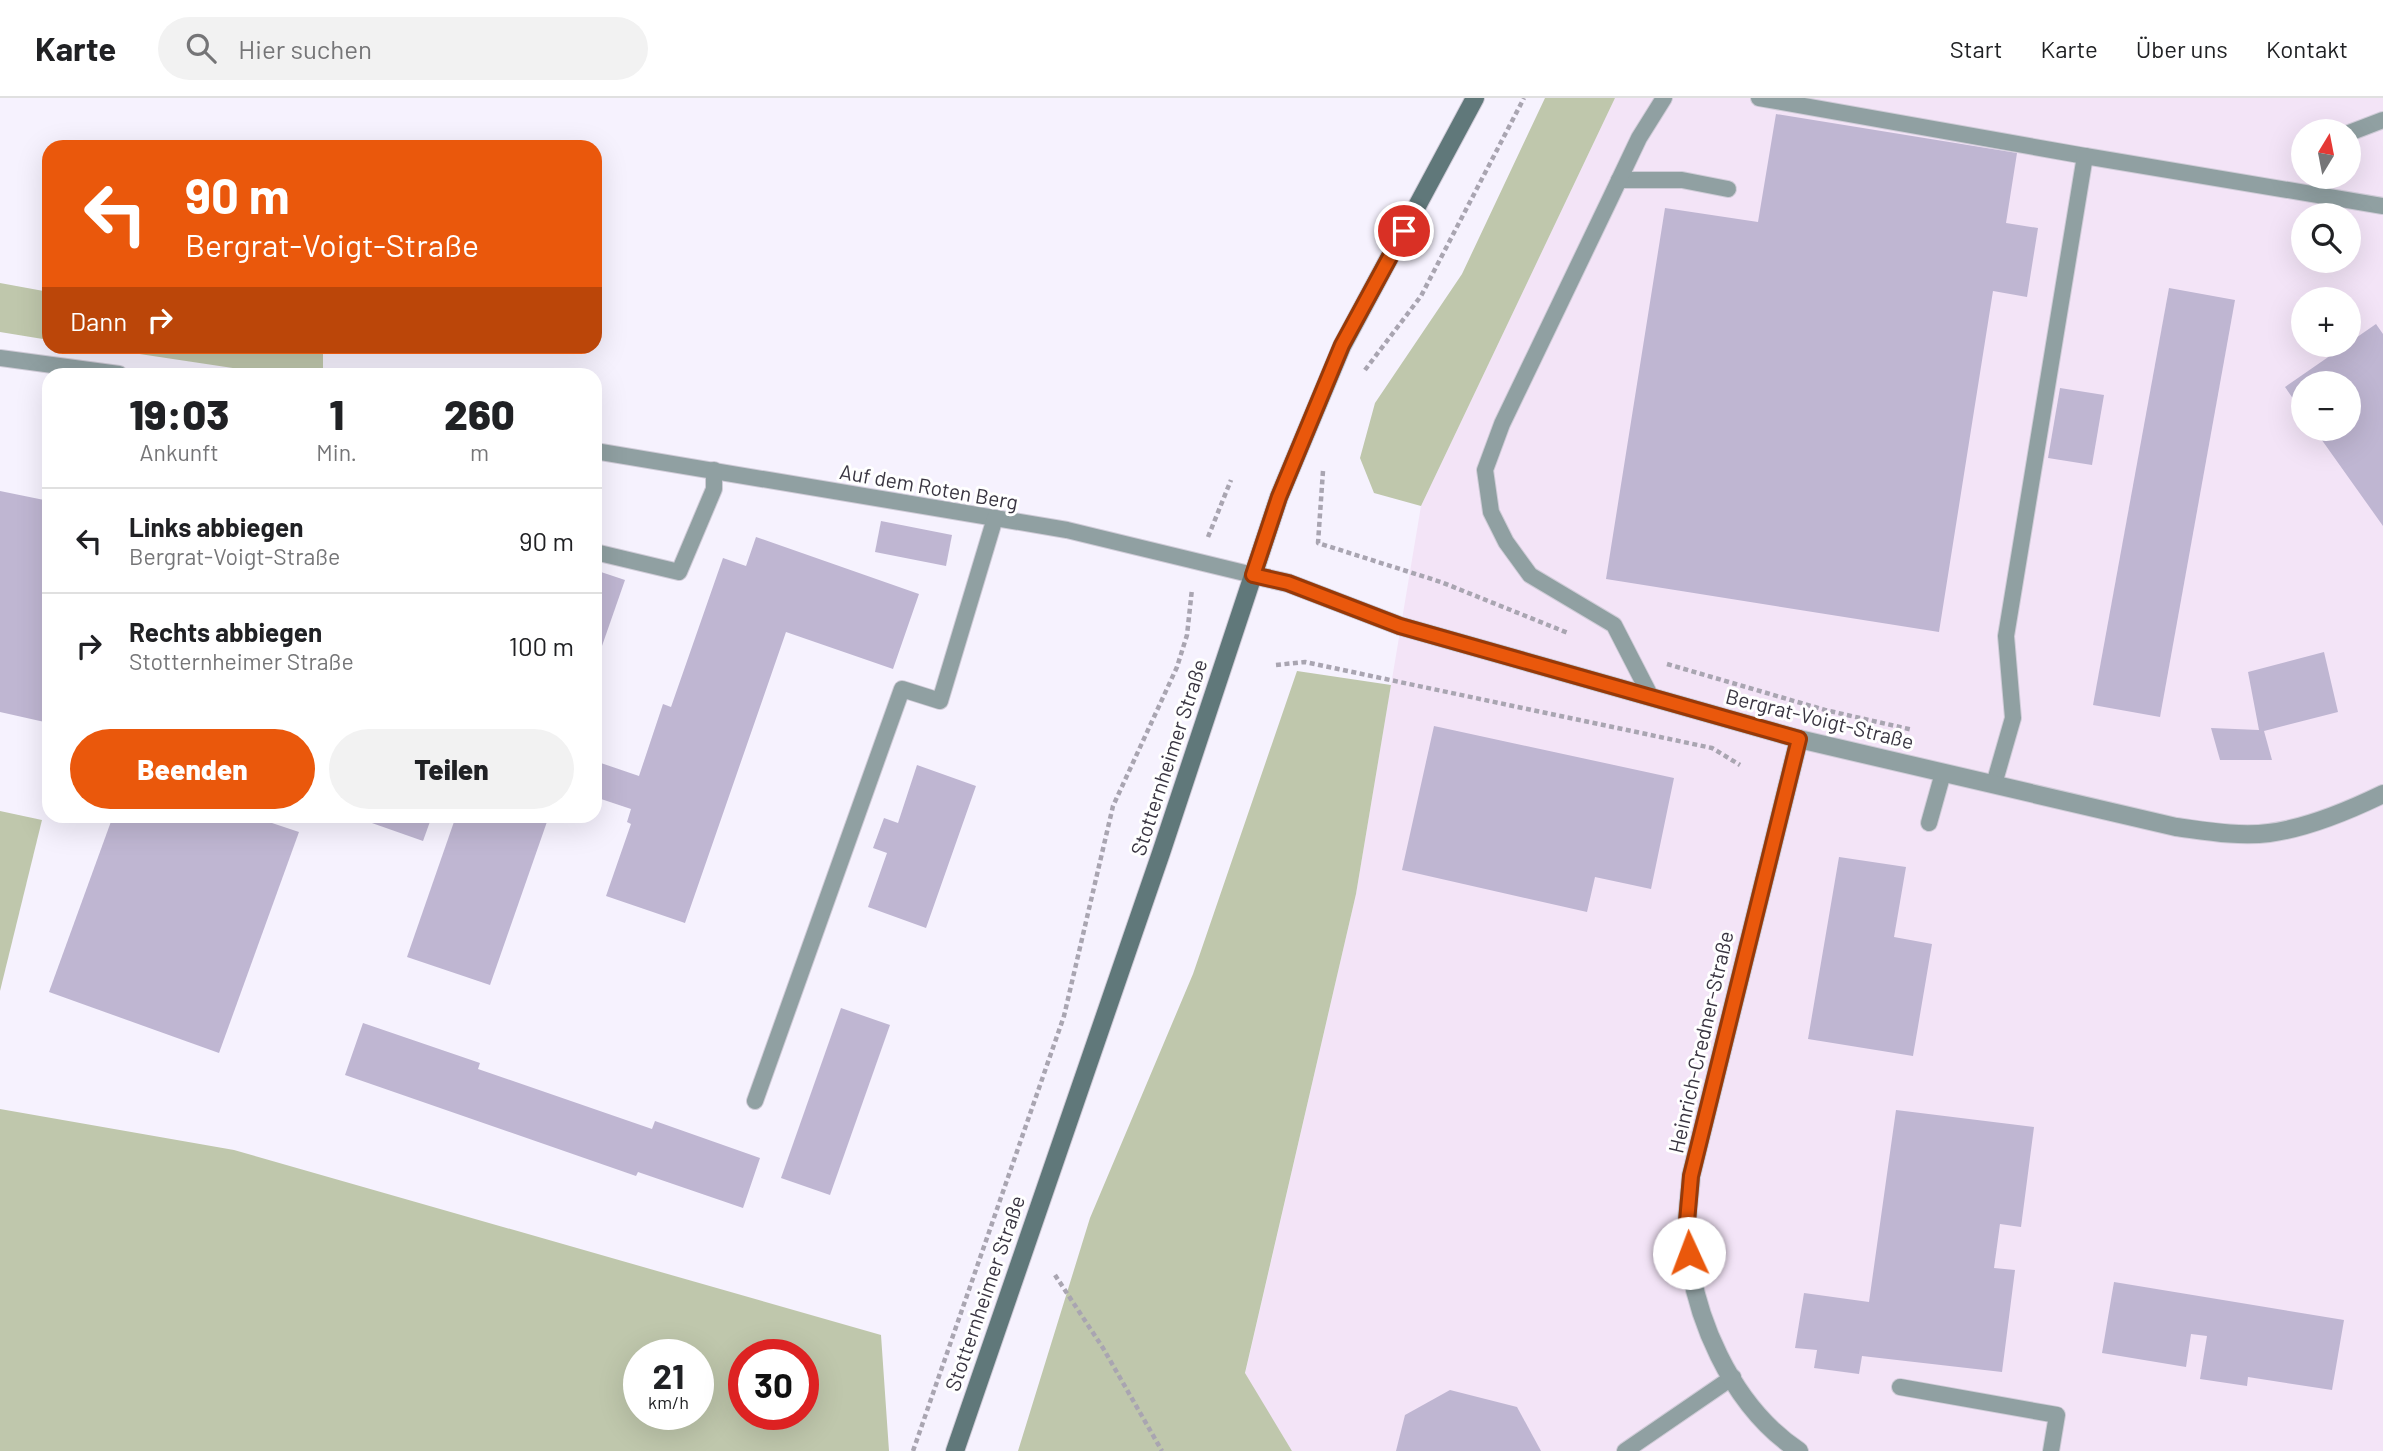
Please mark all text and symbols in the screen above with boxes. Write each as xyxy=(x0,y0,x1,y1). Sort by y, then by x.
search box xyxy=(158,17,648,80)
text: Karte xyxy=(35,28,116,68)
icon: search xyxy=(182,29,220,67)
text: Hier suchen xyxy=(238,33,372,64)
text: Start xyxy=(1950,34,2003,63)
text: Karte xyxy=(2041,34,2098,63)
text: Über uns xyxy=(2136,34,2228,63)
text: Kontakt xyxy=(2266,34,2348,63)
north arrow xyxy=(2291,119,2361,189)
map controls xyxy=(2291,119,2361,441)
text: 90 m xyxy=(185,165,290,224)
icon: left xyxy=(70,168,161,259)
pin xyxy=(1374,201,1434,261)
button: search xyxy=(2291,203,2361,273)
icon: arrive xyxy=(1385,212,1423,250)
text: Bergrat-Voigt-Straße xyxy=(185,225,479,263)
button: + xyxy=(2291,287,2361,357)
icon: right xyxy=(141,301,179,339)
text: Dann xyxy=(70,305,127,336)
button: − xyxy=(2291,371,2361,441)
text: 19:03 xyxy=(129,388,229,438)
text: 1 xyxy=(329,388,344,438)
text: 260 xyxy=(444,388,515,438)
text: Ankunft xyxy=(140,438,219,466)
text: Min. xyxy=(316,438,357,466)
text: m xyxy=(470,438,489,466)
street label: Auf dem Roten Berg xyxy=(838,458,1020,514)
text: Links abbiegen xyxy=(129,511,303,542)
icon: left xyxy=(70,522,108,560)
text: 90 m xyxy=(519,525,574,556)
text: Bergrat-Voigt-Straße xyxy=(129,542,340,570)
text: Rechts abbiegen xyxy=(129,616,322,647)
icon: right xyxy=(70,627,108,665)
text: 100 m xyxy=(509,630,574,661)
text: Stotternheimer Straße xyxy=(129,647,354,675)
street label: Stotternheimer Straße xyxy=(1124,656,1212,858)
street label: Bergrat-Voigt-Straße xyxy=(1723,683,1917,753)
button: Beenden xyxy=(70,729,315,809)
button: Teilen xyxy=(329,729,574,809)
street label: Heinrich-Credner-Straße xyxy=(1662,928,1738,1156)
street label: Stotternheimer Straße xyxy=(939,1192,1029,1394)
position arrow xyxy=(1652,1216,1726,1290)
speed limit sign: 30 xyxy=(728,1339,819,1430)
text: 21 xyxy=(653,1354,684,1396)
text: km/h xyxy=(648,1391,689,1413)

